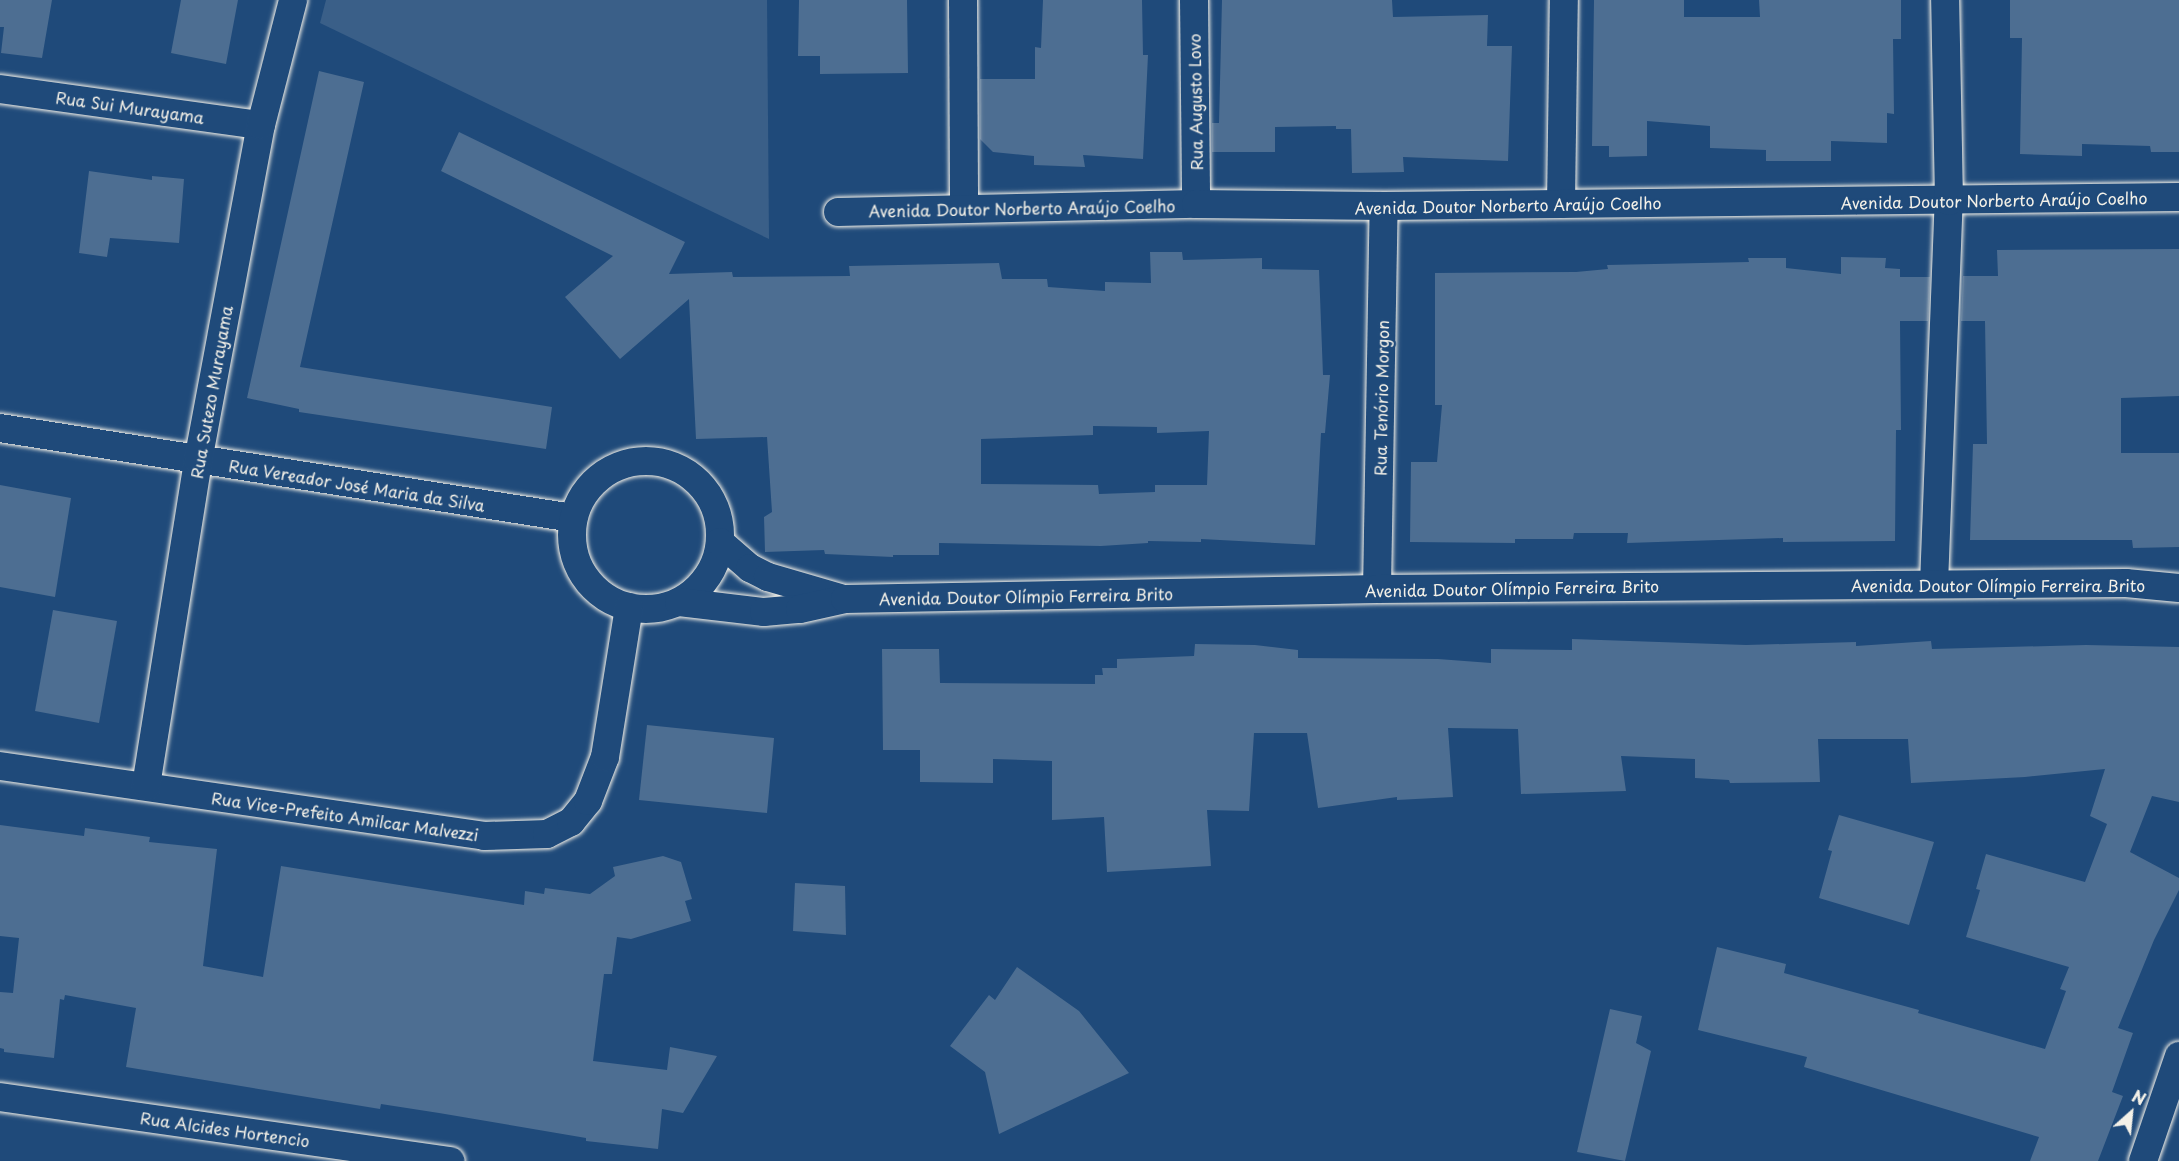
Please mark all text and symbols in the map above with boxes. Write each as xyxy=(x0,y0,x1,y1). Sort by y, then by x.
street label: Rua Augusto Lovo xyxy=(1184,33,1206,171)
street label: Rua Sui Murayama xyxy=(54,87,206,127)
street label: Avenida Doutor Norberto Araújo Coelho xyxy=(1839,188,2149,212)
street label: Avenida Doutor Norberto Araújo Coelho xyxy=(1353,193,1663,217)
street label: Avenida Doutor Norberto Araújo Coelho xyxy=(867,196,1177,220)
street label: Rua Sutezo Murayama xyxy=(186,303,236,481)
street label: Rua Tenório Morgon xyxy=(1370,320,1392,476)
street label: Rua Vereador José Maria da Silva xyxy=(226,455,488,515)
street label: Avenida Doutor Olímpio Ferreira Brito xyxy=(1850,575,2146,595)
street label: Avenida Doutor Olímpio Ferreira Brito xyxy=(1364,576,1660,600)
street label: Avenida Doutor Olímpio Ferreira Brito xyxy=(878,584,1174,608)
street label: Rua Vice-Prefeito Amilcar Malvezzi xyxy=(209,788,481,844)
north arrow xyxy=(2101,1083,2161,1143)
text: N xyxy=(2128,1083,2150,1111)
street label: Rua Alcides Hortencio xyxy=(139,1108,311,1150)

